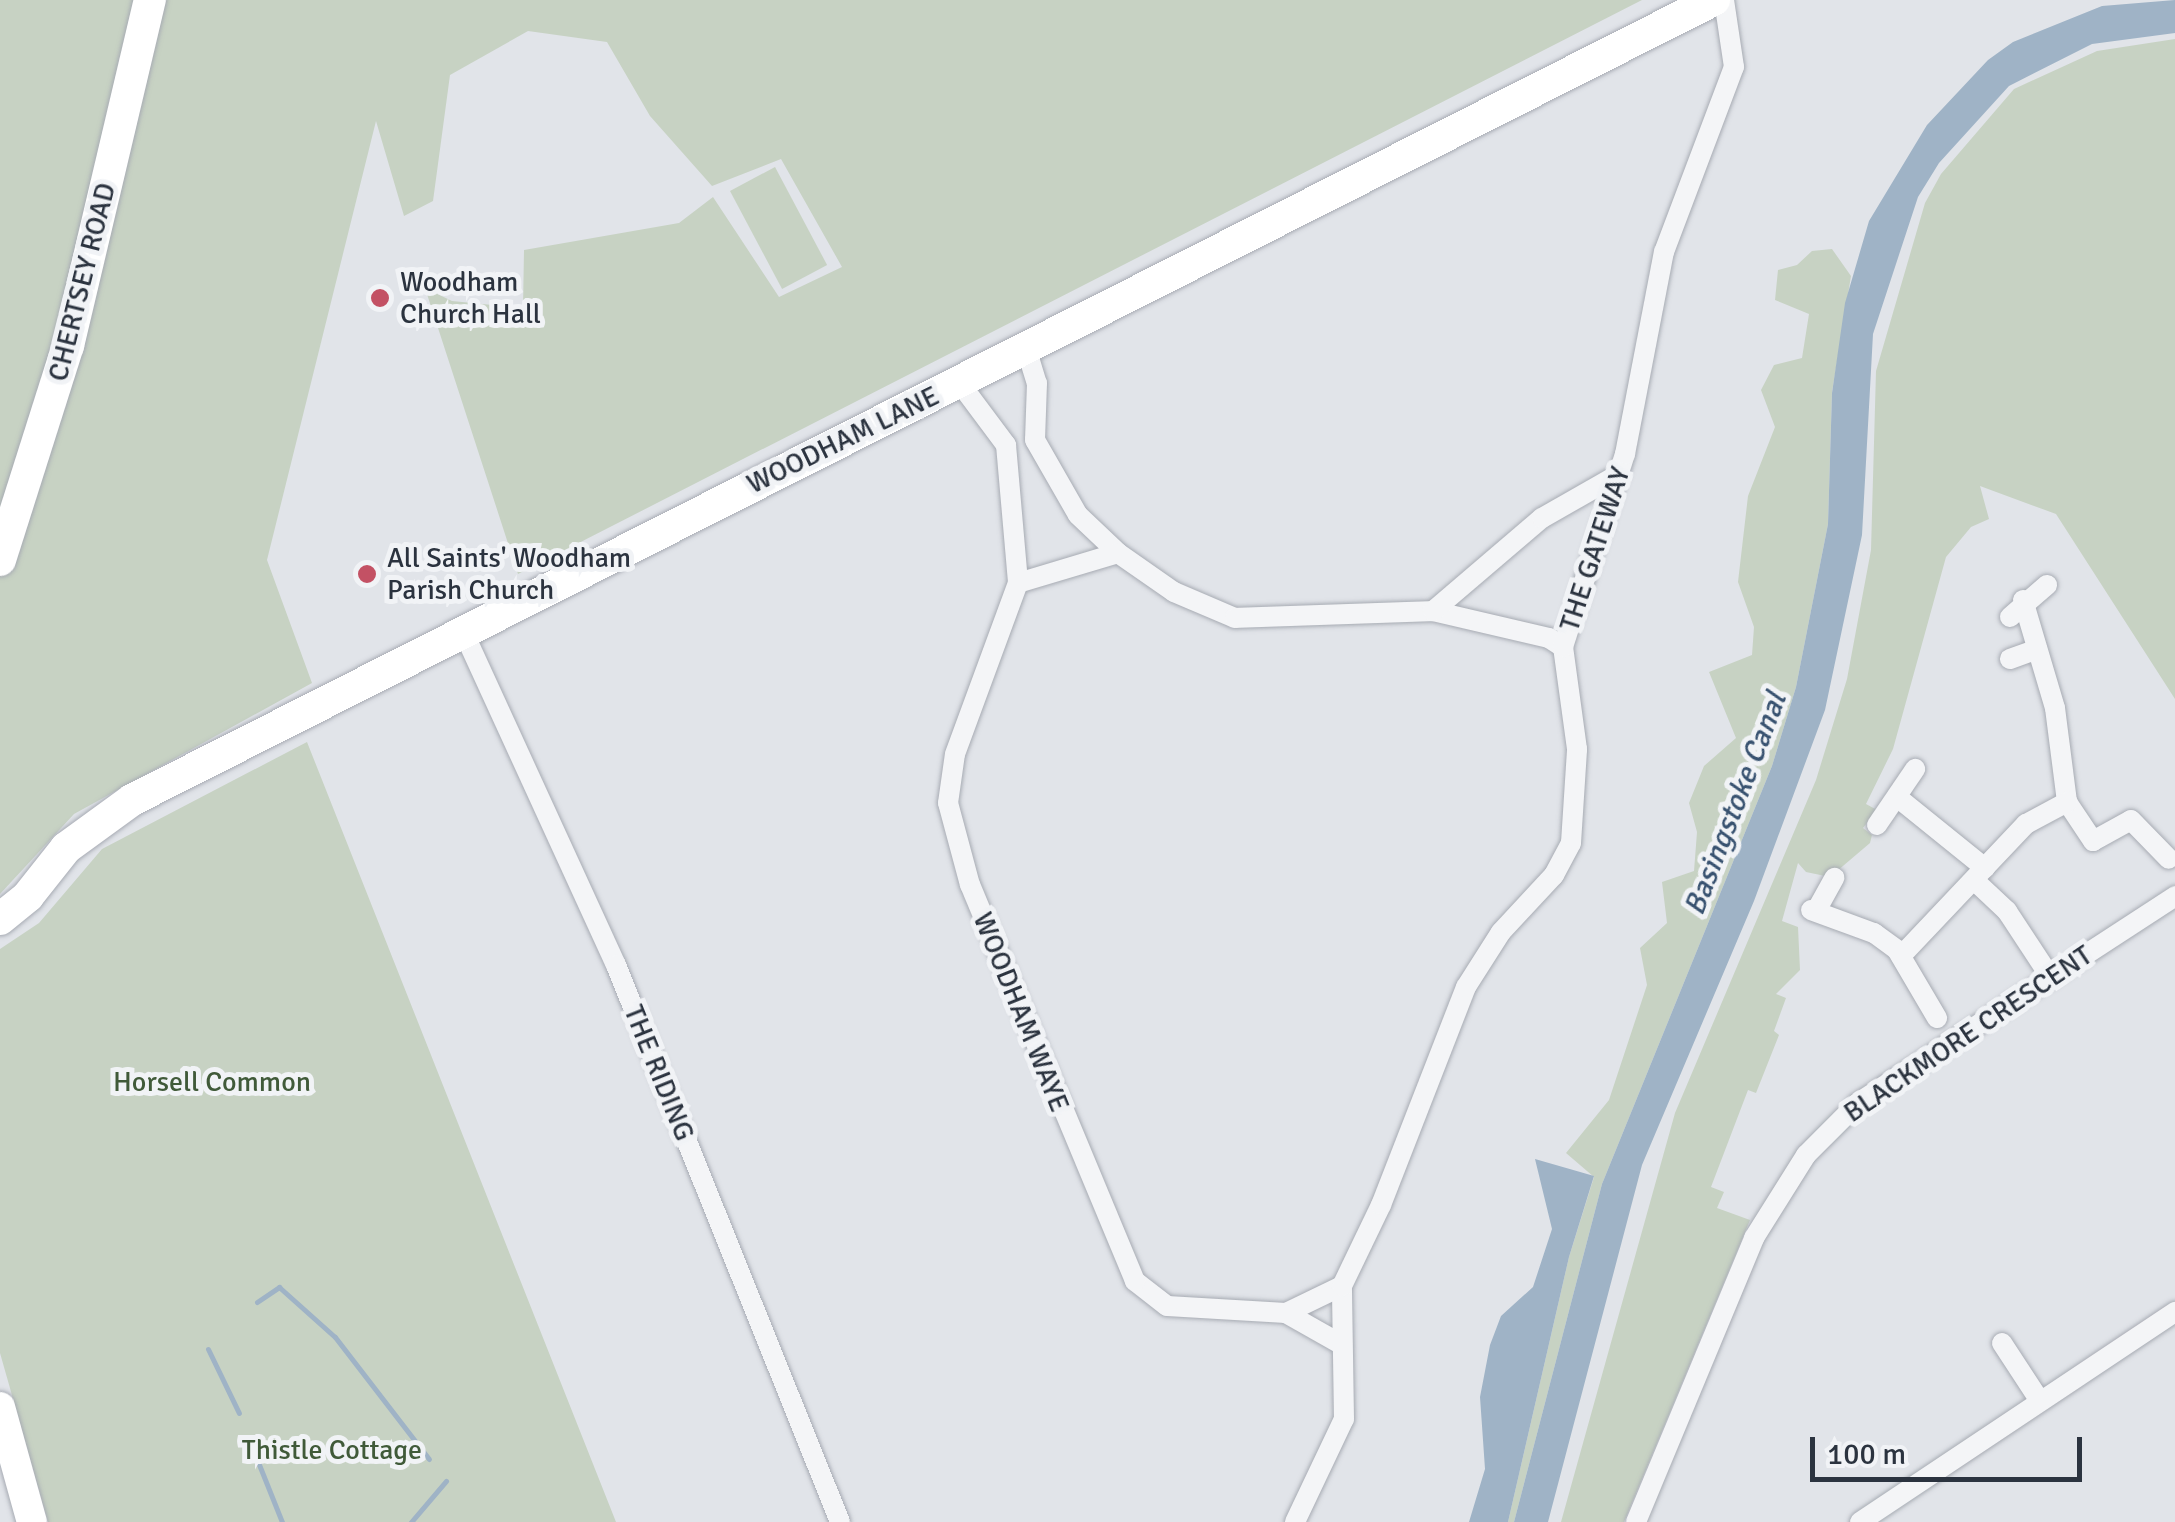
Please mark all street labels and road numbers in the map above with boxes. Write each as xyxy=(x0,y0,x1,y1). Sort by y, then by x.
street label: CHERTSEY ROAD xyxy=(41,179,123,385)
street label: WOODHAM LANE xyxy=(741,379,945,501)
street label: THE GATEWAY xyxy=(1553,463,1637,635)
street label: WOODHAM WAYE xyxy=(966,907,1076,1117)
street label: BLACKMORE CRESCENT xyxy=(1838,938,2098,1130)
street label: THE RIDING xyxy=(617,1000,701,1146)

